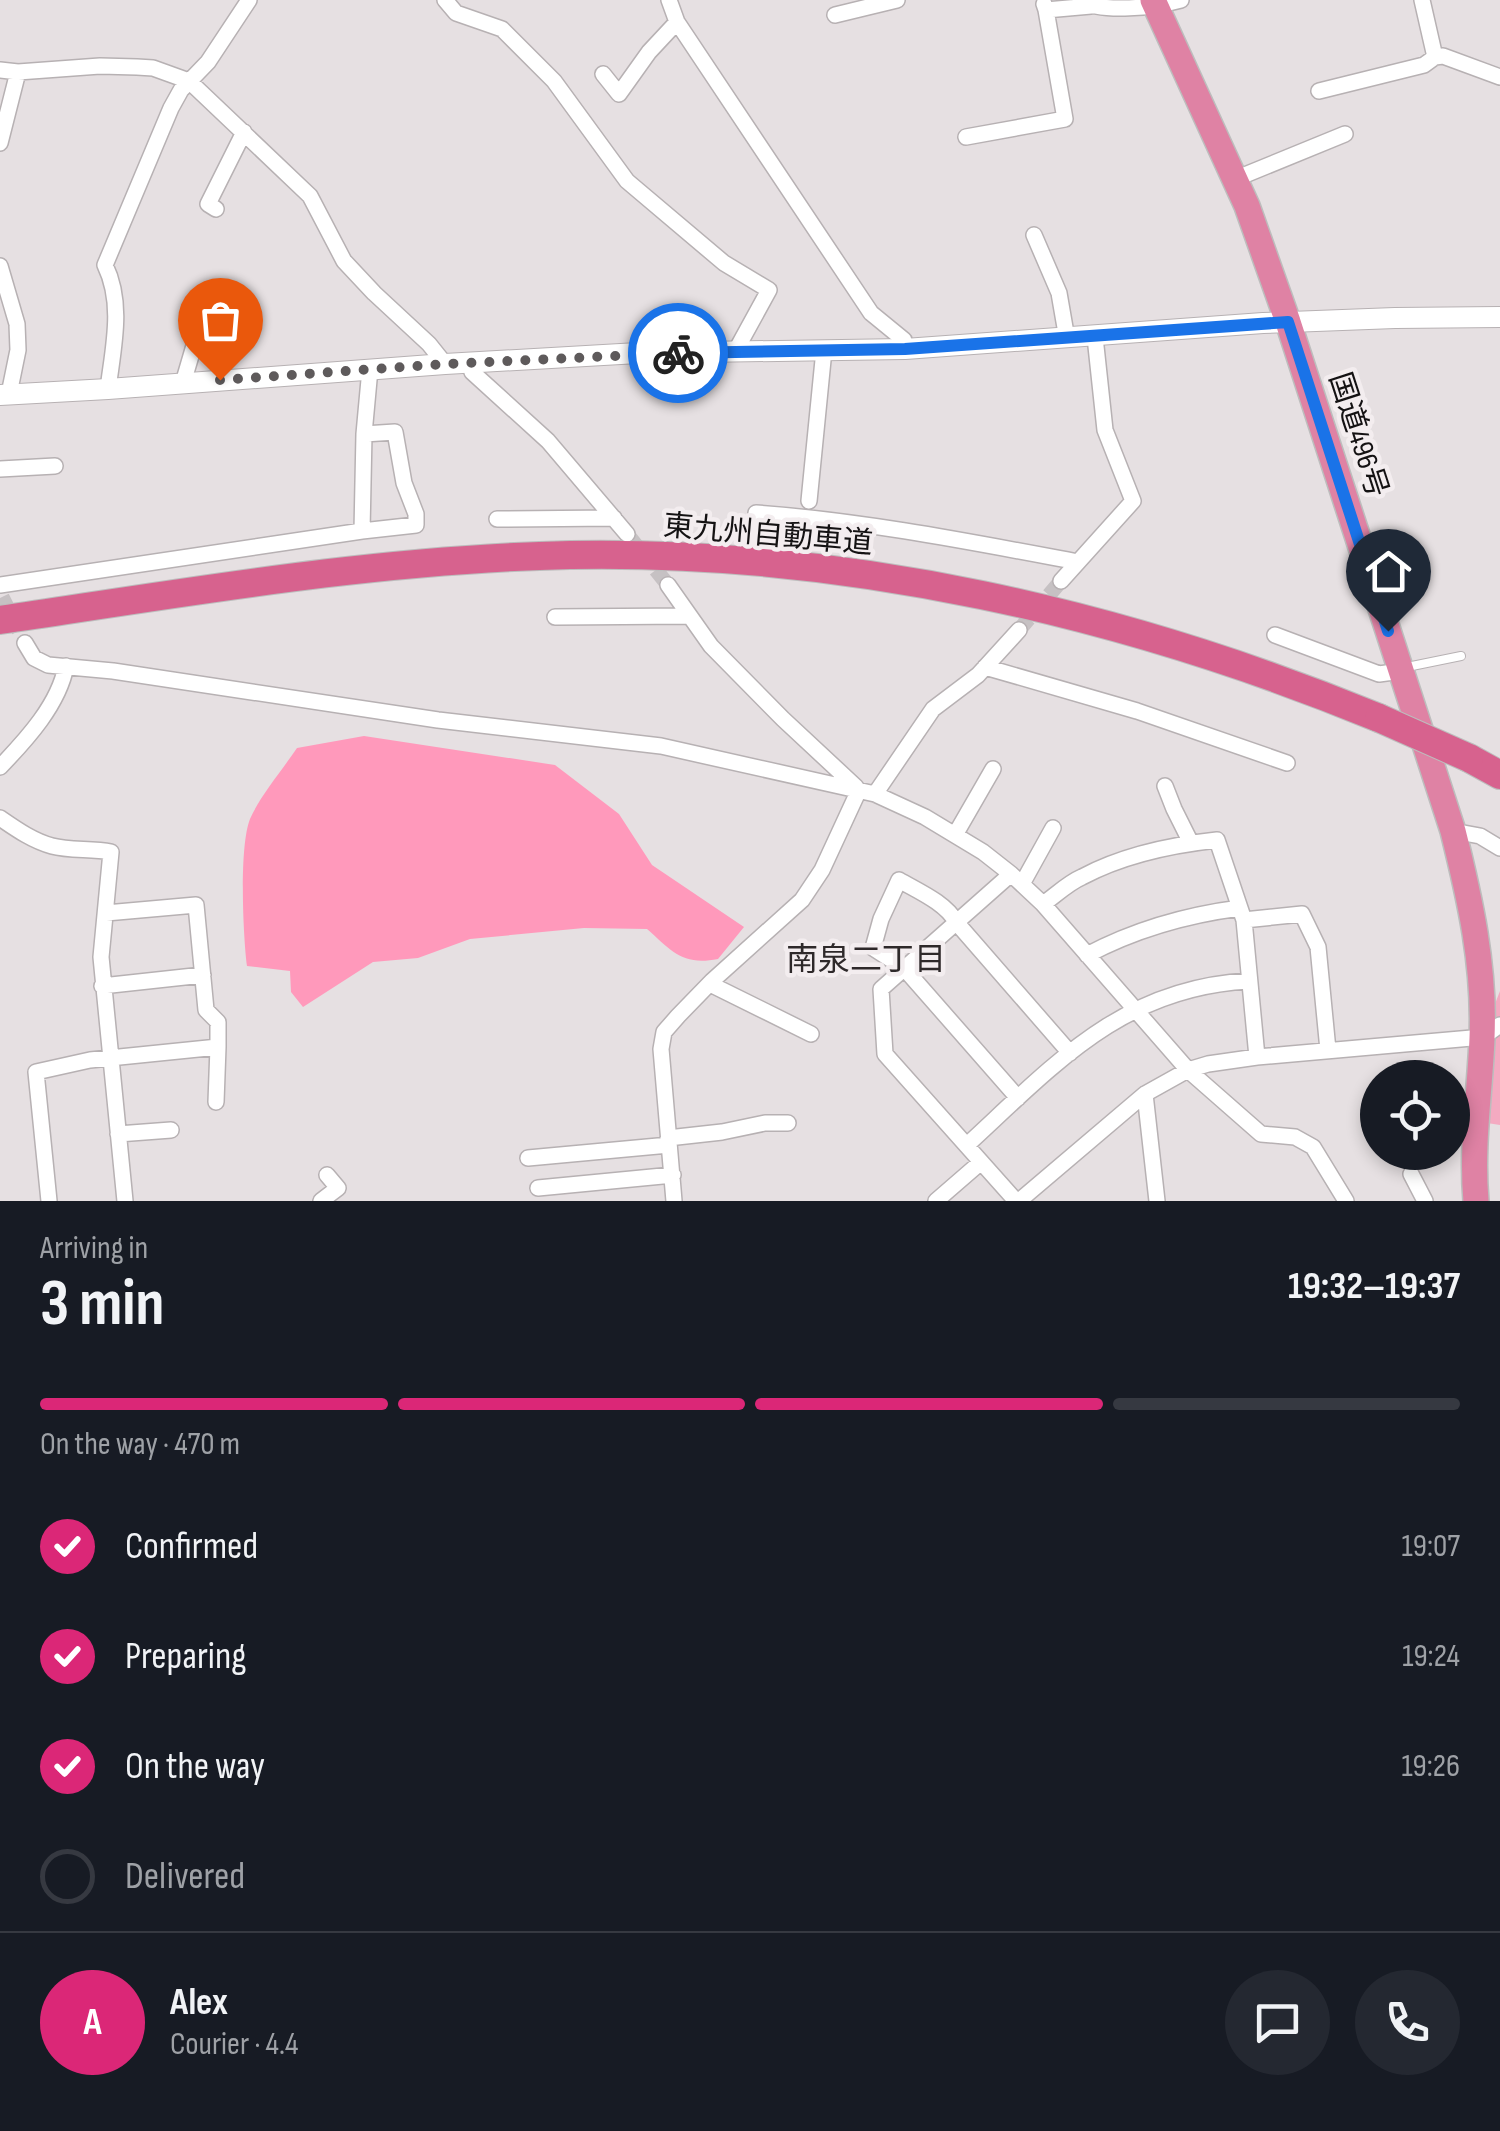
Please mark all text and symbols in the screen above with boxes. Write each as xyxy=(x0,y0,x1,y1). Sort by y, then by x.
pin xyxy=(178,278,263,381)
icon: bag xyxy=(193,293,248,348)
courier xyxy=(628,303,728,403)
icon: bike xyxy=(651,326,706,381)
street label: 国道496号 xyxy=(1321,368,1395,502)
street label: 東九州自動車道 xyxy=(662,508,874,562)
pin xyxy=(1346,529,1431,632)
icon: home xyxy=(1361,544,1416,599)
district label: 南泉二丁目 xyxy=(786,941,946,980)
map controls xyxy=(1360,1060,1470,1170)
button: locate xyxy=(1360,1060,1470,1170)
text: Arriving in xyxy=(40,1229,148,1268)
text: 19:32–19:37 xyxy=(1288,1264,1460,1309)
text: 3 min xyxy=(40,1266,164,1344)
text: On the way · 470 m xyxy=(40,1425,240,1464)
icon: check xyxy=(40,1519,95,1574)
text: Confirmed xyxy=(125,1524,258,1569)
text: 19:07 xyxy=(1402,1527,1460,1566)
icon: check xyxy=(40,1629,95,1684)
text: Preparing xyxy=(125,1634,246,1679)
text: 19:24 xyxy=(1402,1637,1460,1676)
icon: check xyxy=(40,1739,95,1794)
text: On the way xyxy=(125,1744,265,1789)
text: 19:26 xyxy=(1401,1747,1460,1786)
text: Delivered xyxy=(125,1854,245,1899)
button: chat xyxy=(1225,1970,1330,2075)
button: phone xyxy=(1355,1970,1460,2075)
text: Alex xyxy=(170,1980,228,2025)
text: A xyxy=(83,2000,102,2045)
text: Courier · 4.4 xyxy=(170,2025,298,2064)

